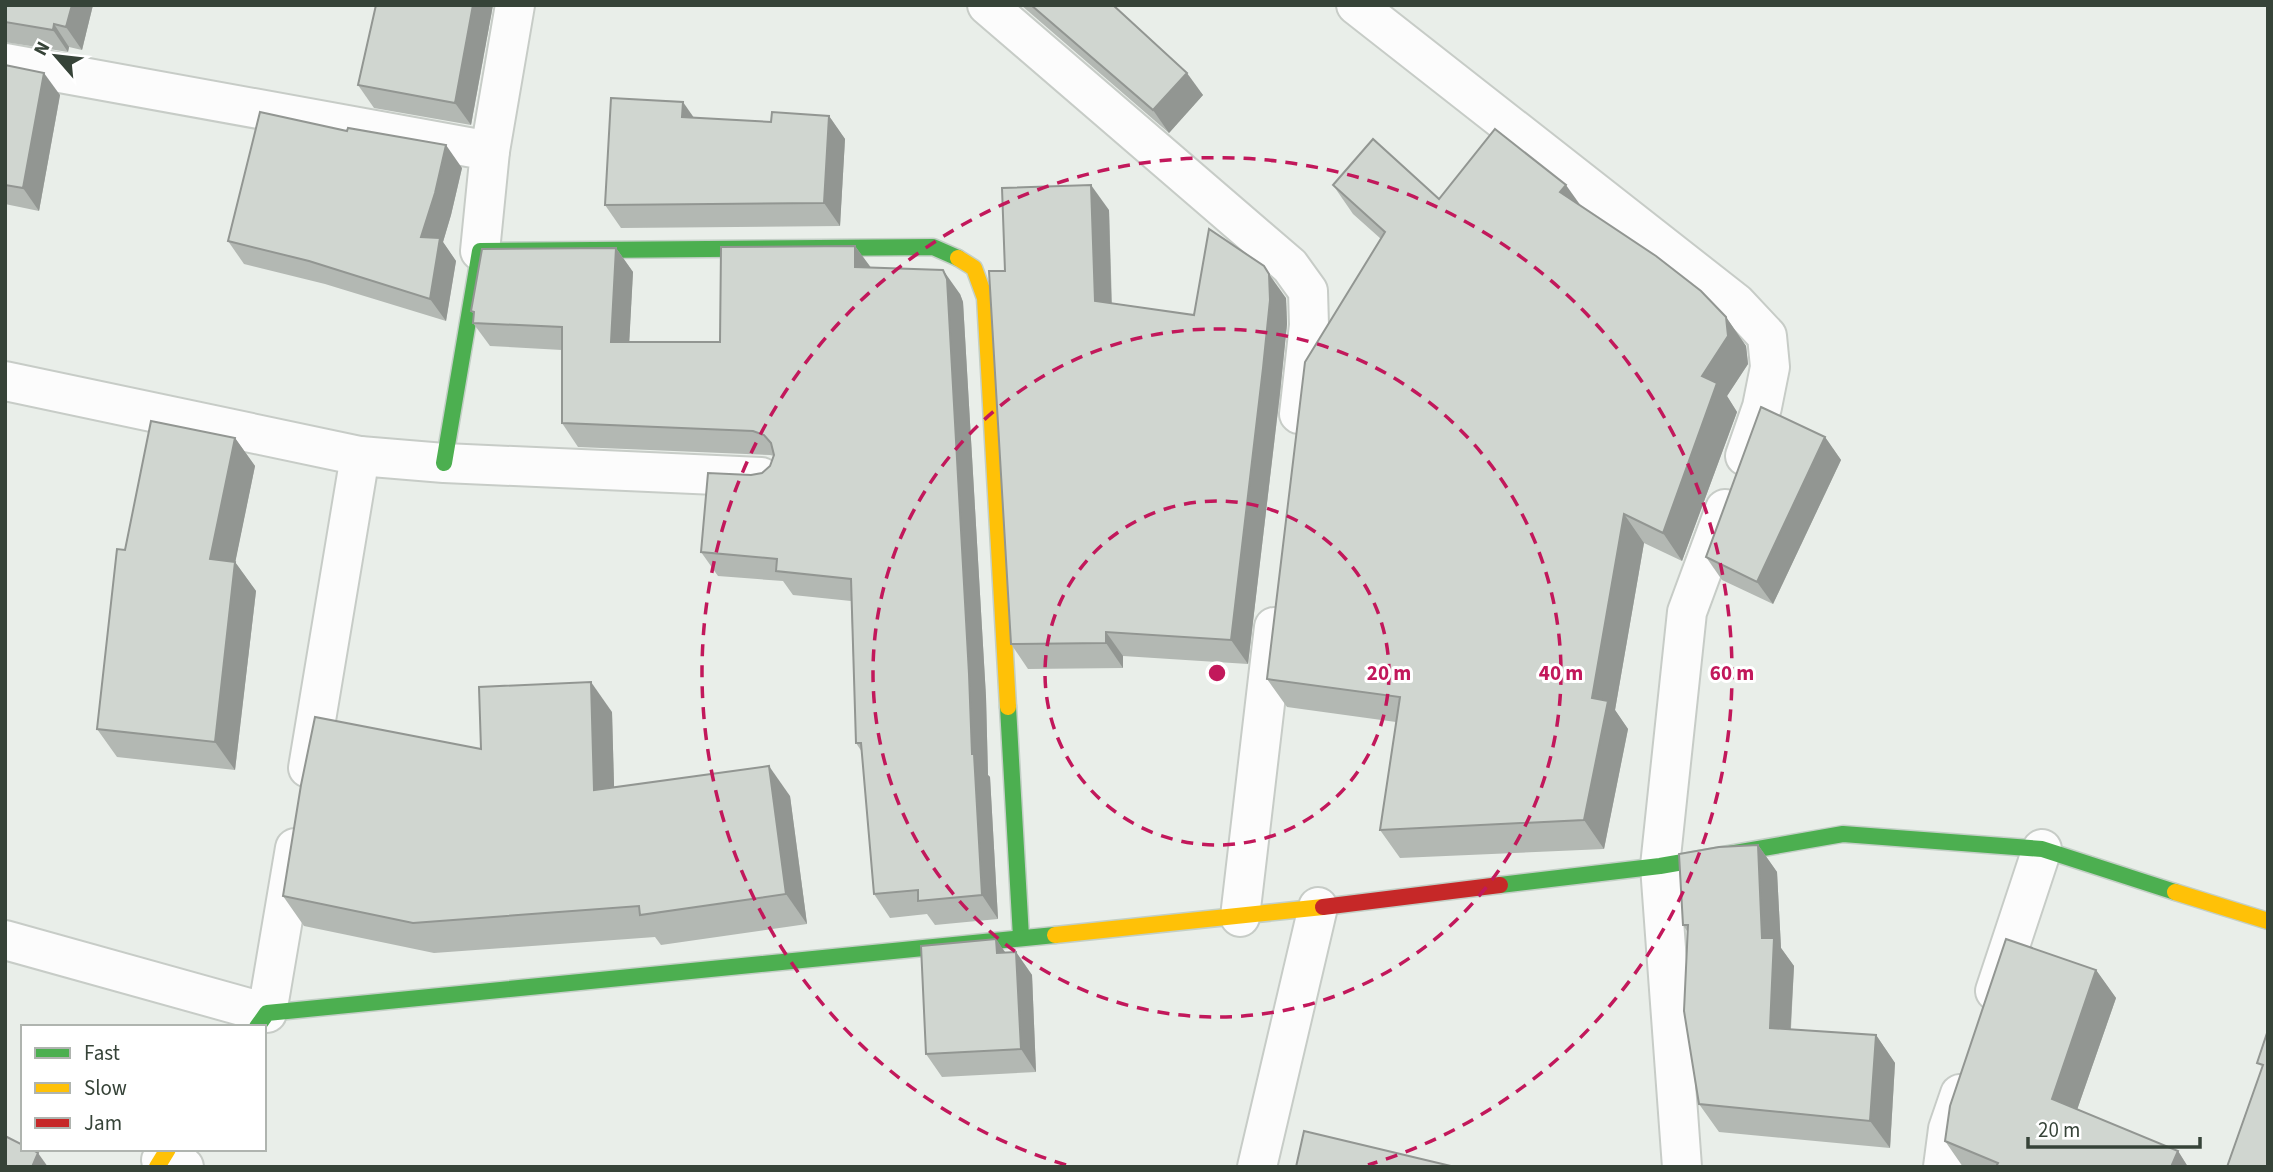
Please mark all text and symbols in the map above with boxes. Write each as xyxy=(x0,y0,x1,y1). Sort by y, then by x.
north arrow xyxy=(21,21,91,91)
text: N xyxy=(27,37,57,61)
text: 20 m xyxy=(1367,658,1411,688)
text: 40 m xyxy=(1539,658,1583,688)
text: 60 m xyxy=(1710,658,1754,688)
centre of rings xyxy=(1205,661,1229,685)
legend xyxy=(21,1025,266,1151)
text: Fast xyxy=(84,1038,120,1068)
text: Slow xyxy=(84,1073,127,1103)
scale bar xyxy=(2028,1106,2200,1150)
text: Jam xyxy=(84,1108,122,1138)
text: 20 m xyxy=(2038,1115,2080,1145)

